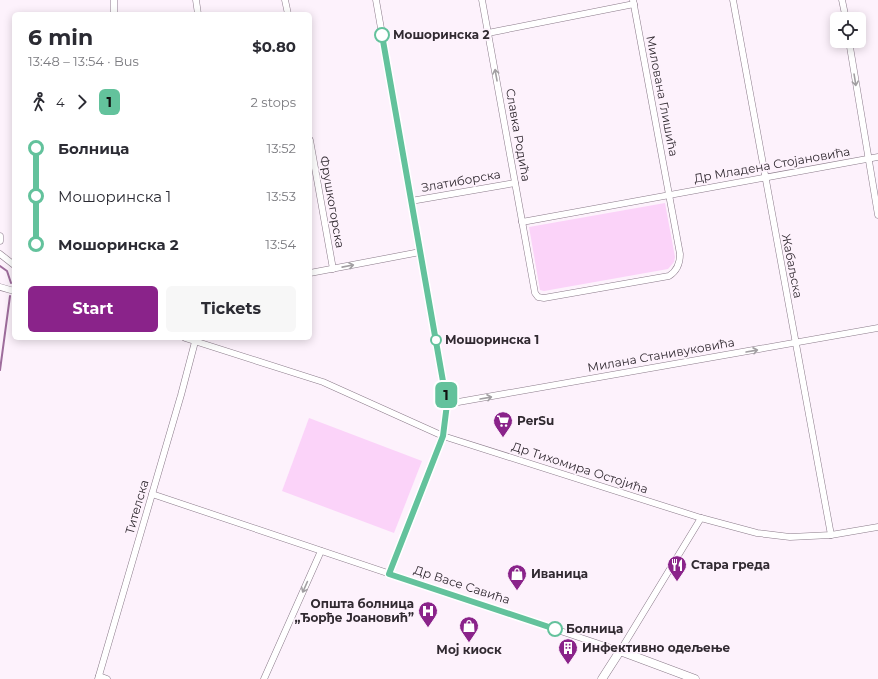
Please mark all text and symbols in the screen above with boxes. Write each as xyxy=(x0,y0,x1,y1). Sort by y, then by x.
map controls xyxy=(830,12,866,48)
button: locate xyxy=(830,12,866,48)
text: 6 min xyxy=(28,24,93,51)
marker: Мошоринска 2 xyxy=(374,27,390,43)
place label: Мошоринска 2 xyxy=(393,27,490,42)
street label: Милована Глишића xyxy=(643,34,682,158)
text: $0.80 xyxy=(252,37,296,56)
text: 13:48 – 13:54 · Bus xyxy=(28,53,139,69)
one-way arrow xyxy=(492,69,500,82)
one-way arrow xyxy=(851,73,859,86)
street label: Славка Родића xyxy=(503,87,534,183)
icon: walk xyxy=(28,91,50,113)
icon: forward xyxy=(71,91,93,113)
text: 1 xyxy=(107,93,112,111)
text: 4 xyxy=(56,94,65,110)
text: 2 stops xyxy=(251,94,296,110)
text: Болница xyxy=(58,139,129,158)
text: 13:52 xyxy=(267,140,296,156)
street label: Др Младена Стојановића xyxy=(693,143,851,186)
street label: Фрушкогорска xyxy=(317,155,348,249)
street label: Златиборска xyxy=(420,166,502,195)
text: Мошоринска 1 xyxy=(58,187,171,206)
text: 13:53 xyxy=(267,188,296,204)
street label: Жабаљска xyxy=(779,232,806,299)
text: Мошоринска 2 xyxy=(58,235,179,254)
text: 13:54 xyxy=(265,236,296,252)
one-way arrow xyxy=(341,261,354,269)
button: Start xyxy=(28,286,158,332)
button: Tickets xyxy=(166,286,296,332)
place label: Мошоринска 1 xyxy=(445,332,539,347)
marker: Мошоринска 1 xyxy=(430,334,442,346)
street label: Милана Станивуковића xyxy=(586,334,736,375)
one-way arrow xyxy=(745,346,758,354)
line badge: 1 xyxy=(433,382,459,408)
text: 1 xyxy=(443,386,449,404)
one-way arrow xyxy=(479,393,492,401)
supermarket icon: PerSu xyxy=(492,410,514,438)
place label: PerSu xyxy=(517,413,554,428)
street label: Др Тихомира Остојића xyxy=(510,438,650,497)
street label: Тителска xyxy=(122,478,151,536)
restaurant icon: Стара греда xyxy=(666,554,688,582)
place label: Стара греда xyxy=(691,557,770,572)
street label: Др Васе Савића xyxy=(412,562,512,607)
shop icon: Иваница xyxy=(506,563,528,591)
place label: Иваница xyxy=(531,566,588,581)
one-way arrow xyxy=(301,580,309,592)
place label: Општа болница „Ђорђе Јоановић” xyxy=(295,596,414,625)
hospital icon: Општа болница „Ђорђе Јоановић” xyxy=(417,600,439,628)
shop icon: Мој киоск xyxy=(458,615,480,643)
marker: Болница xyxy=(547,621,563,637)
place label: Болница xyxy=(566,621,623,636)
building icon: Инфективно одељење xyxy=(557,637,579,665)
place label: Инфективно одељење xyxy=(582,640,730,655)
place label: Мој киоск xyxy=(436,642,502,657)

